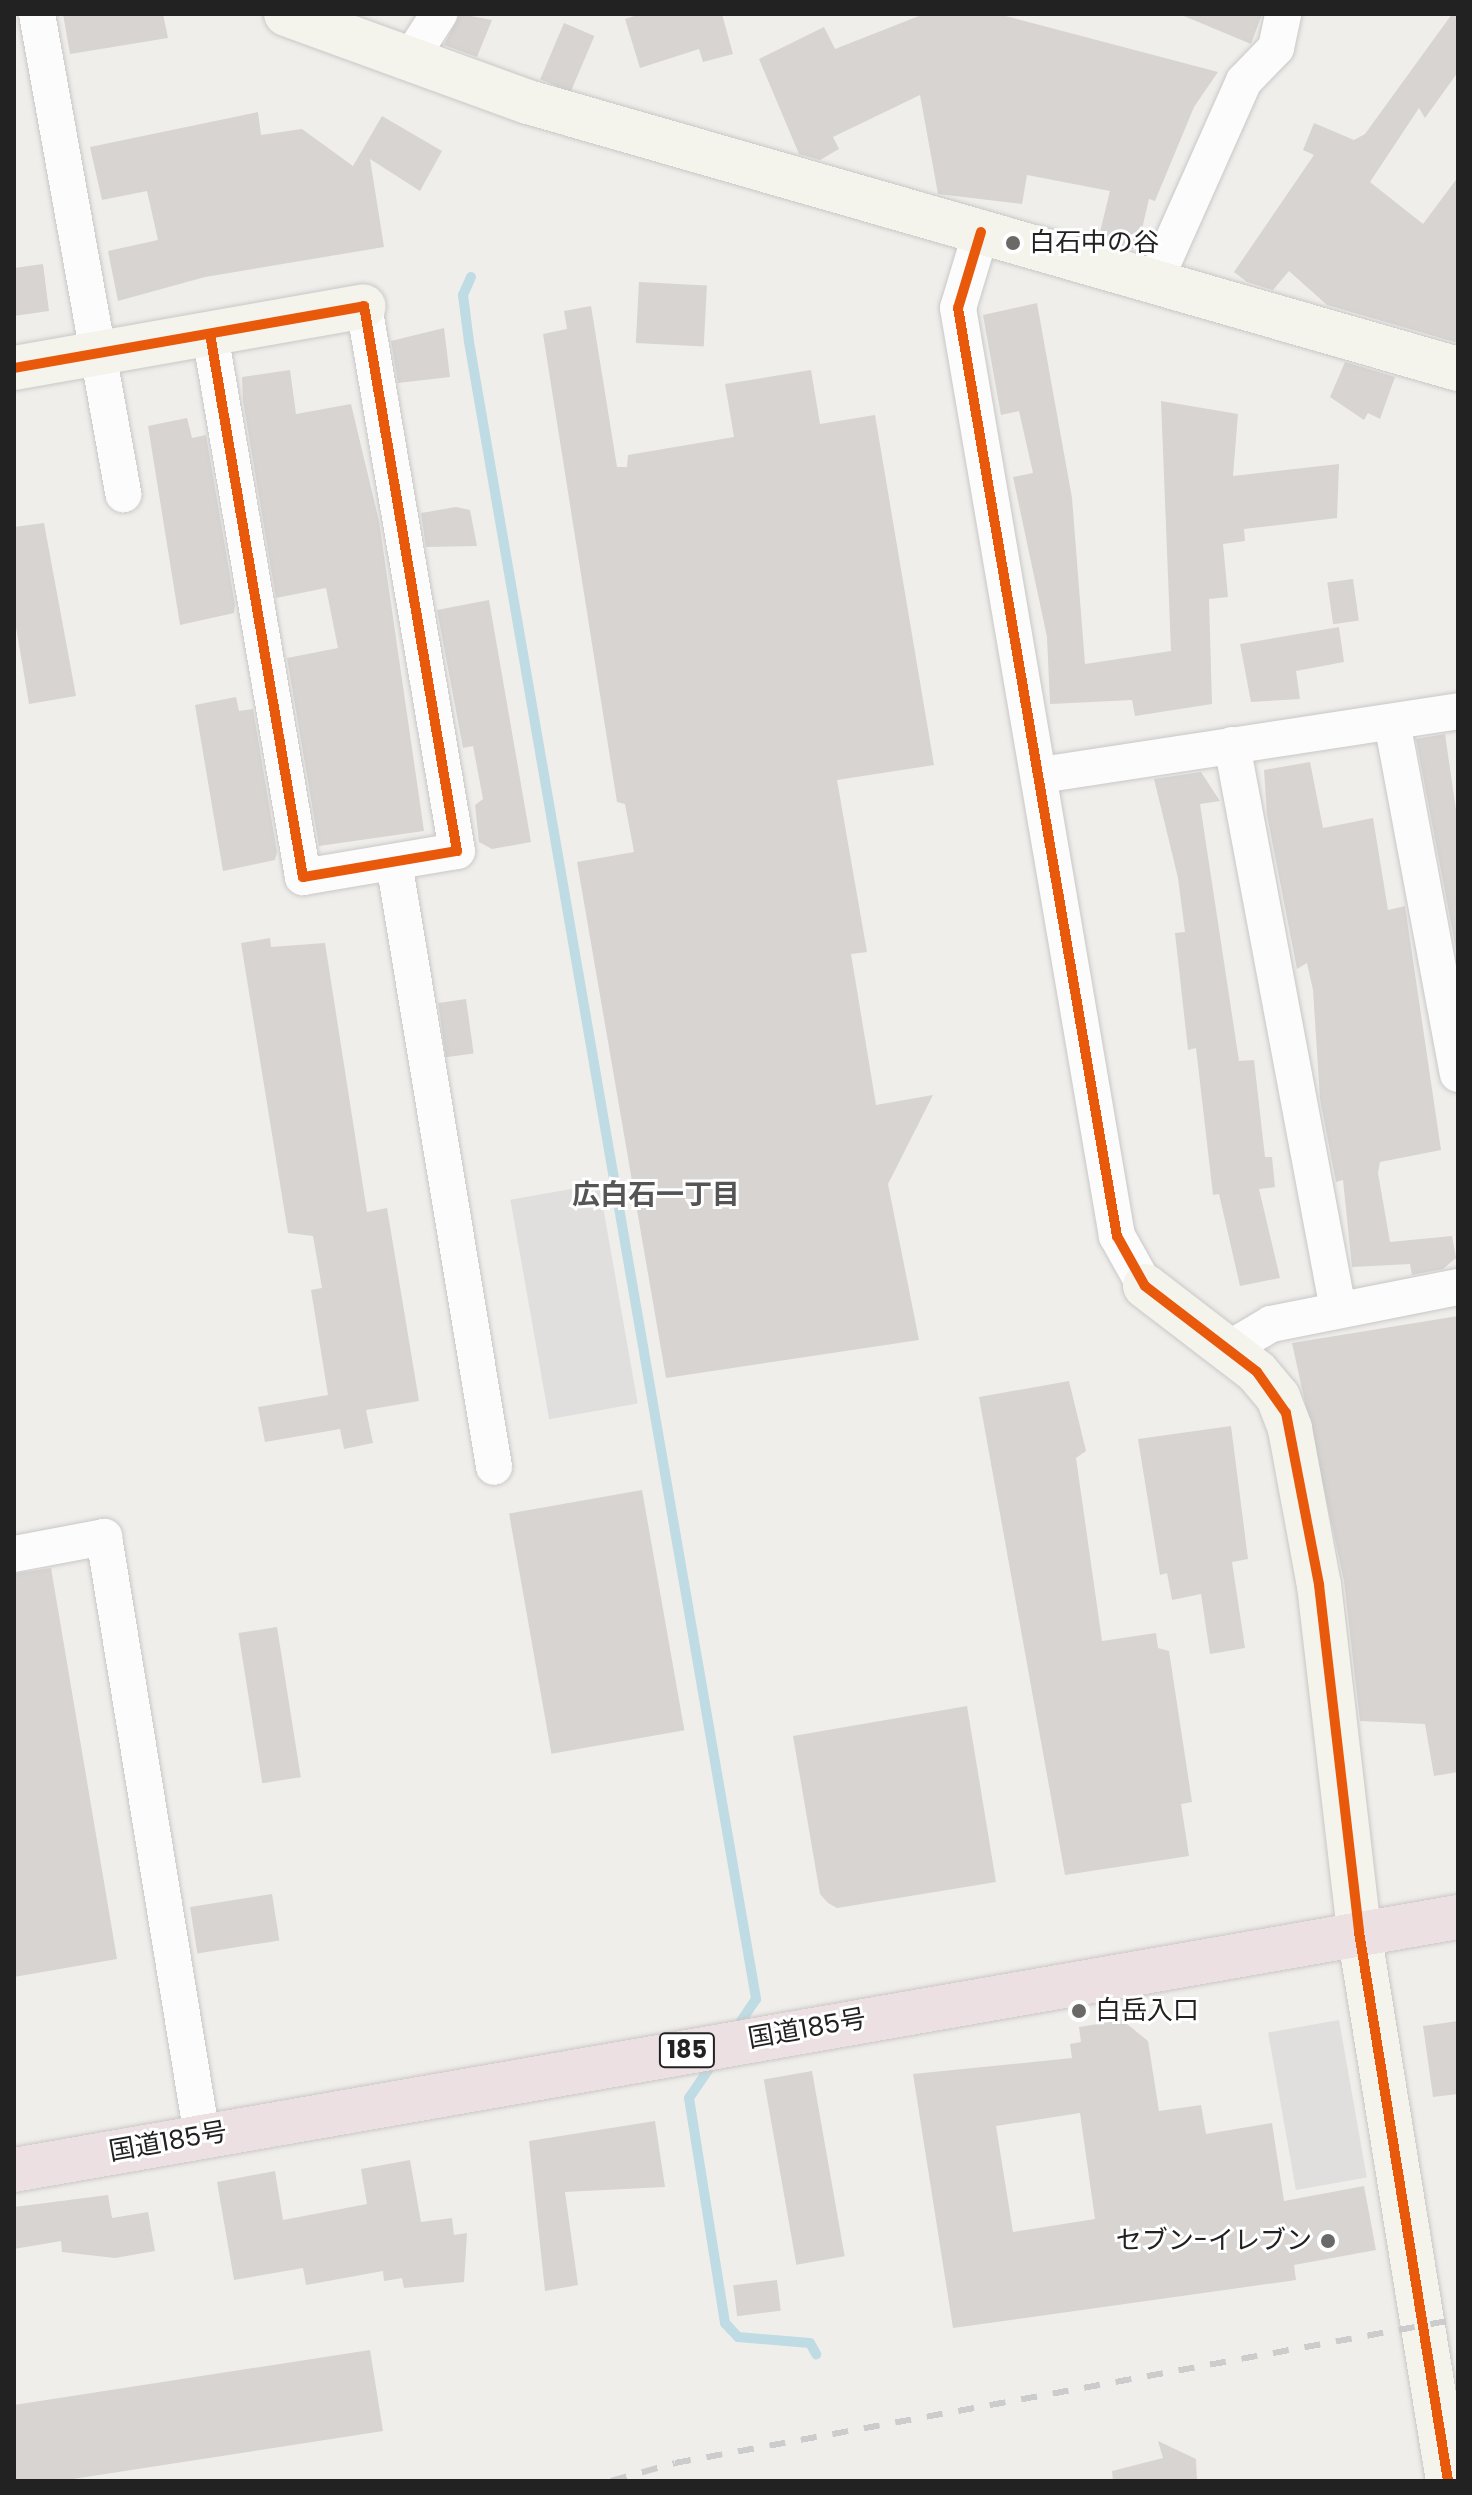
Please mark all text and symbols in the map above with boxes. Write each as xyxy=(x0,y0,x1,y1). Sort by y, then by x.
place label: 白石中の谷 xyxy=(1029,227,1159,259)
marker: 白石中の谷 xyxy=(1004,234,1022,252)
district label: 広白石一丁目 xyxy=(572,1178,740,1212)
place label: 白岳入口 xyxy=(1095,1995,1199,2027)
marker: 白岳入口 xyxy=(1070,2002,1088,2020)
street label: 国道185号 xyxy=(746,2003,868,2055)
road number: 185 xyxy=(657,2030,717,2070)
street label: 国道185号 xyxy=(107,2116,229,2168)
place label: セブン-イレブン xyxy=(1116,2225,1312,2257)
marker: セブン-イレブン xyxy=(1319,2232,1337,2250)

